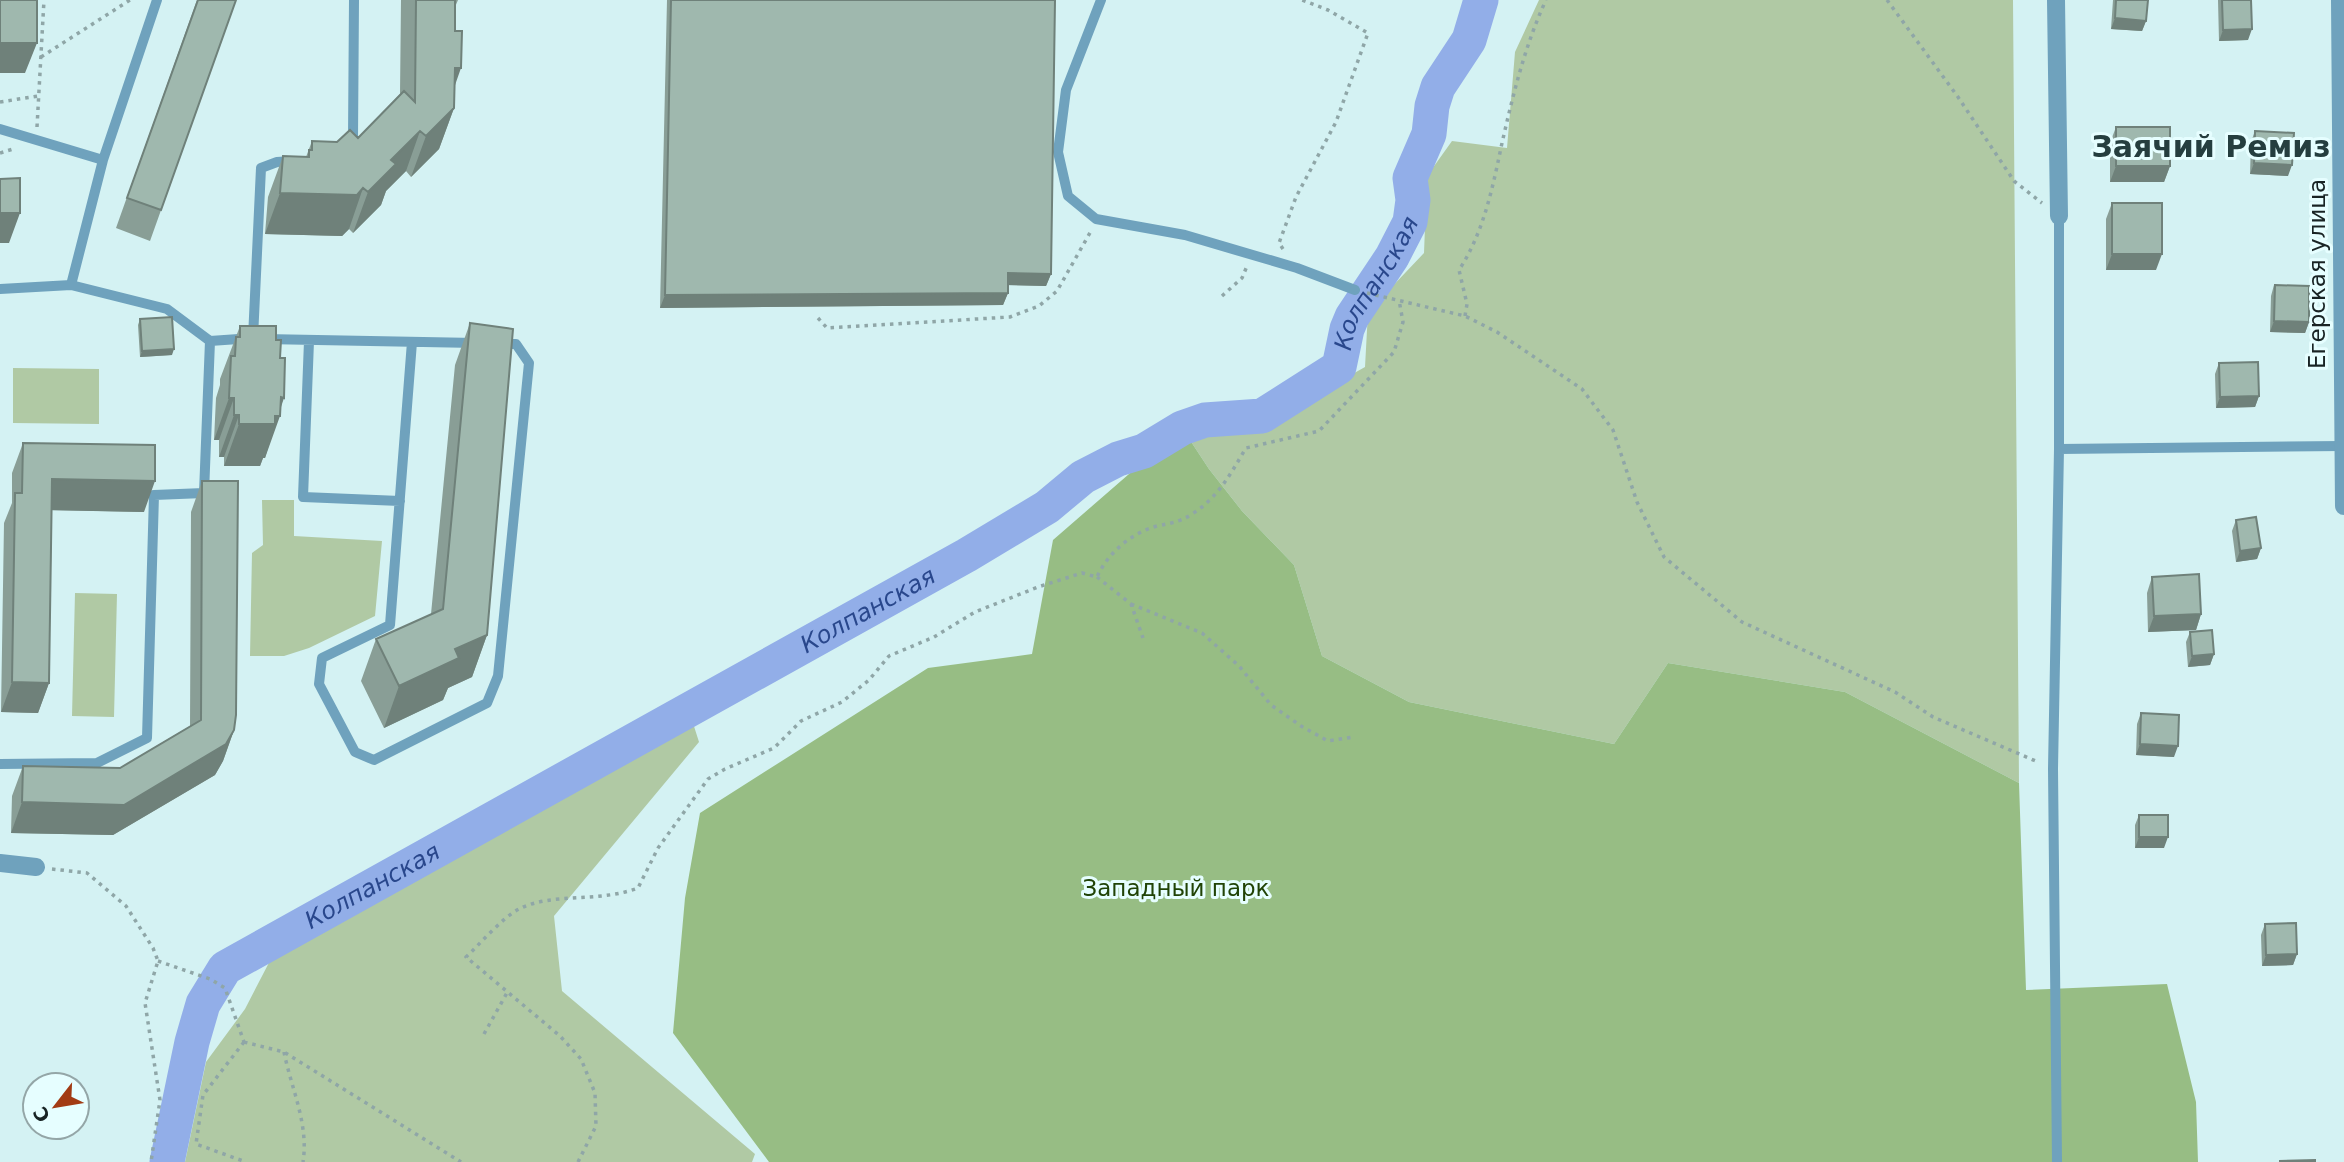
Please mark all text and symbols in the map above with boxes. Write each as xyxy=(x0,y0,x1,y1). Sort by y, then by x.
district label: Заячий Ремиз xyxy=(2091,129,2331,164)
street label: Егерская улица xyxy=(2304,179,2330,369)
water label: Колпанская xyxy=(1329,212,1424,353)
water label: Колпанская xyxy=(795,561,940,659)
water label: Колпанская xyxy=(300,837,445,935)
park label: Западный парк xyxy=(1083,875,1270,901)
north arrow xyxy=(21,1071,91,1141)
text: С xyxy=(28,1103,54,1126)

